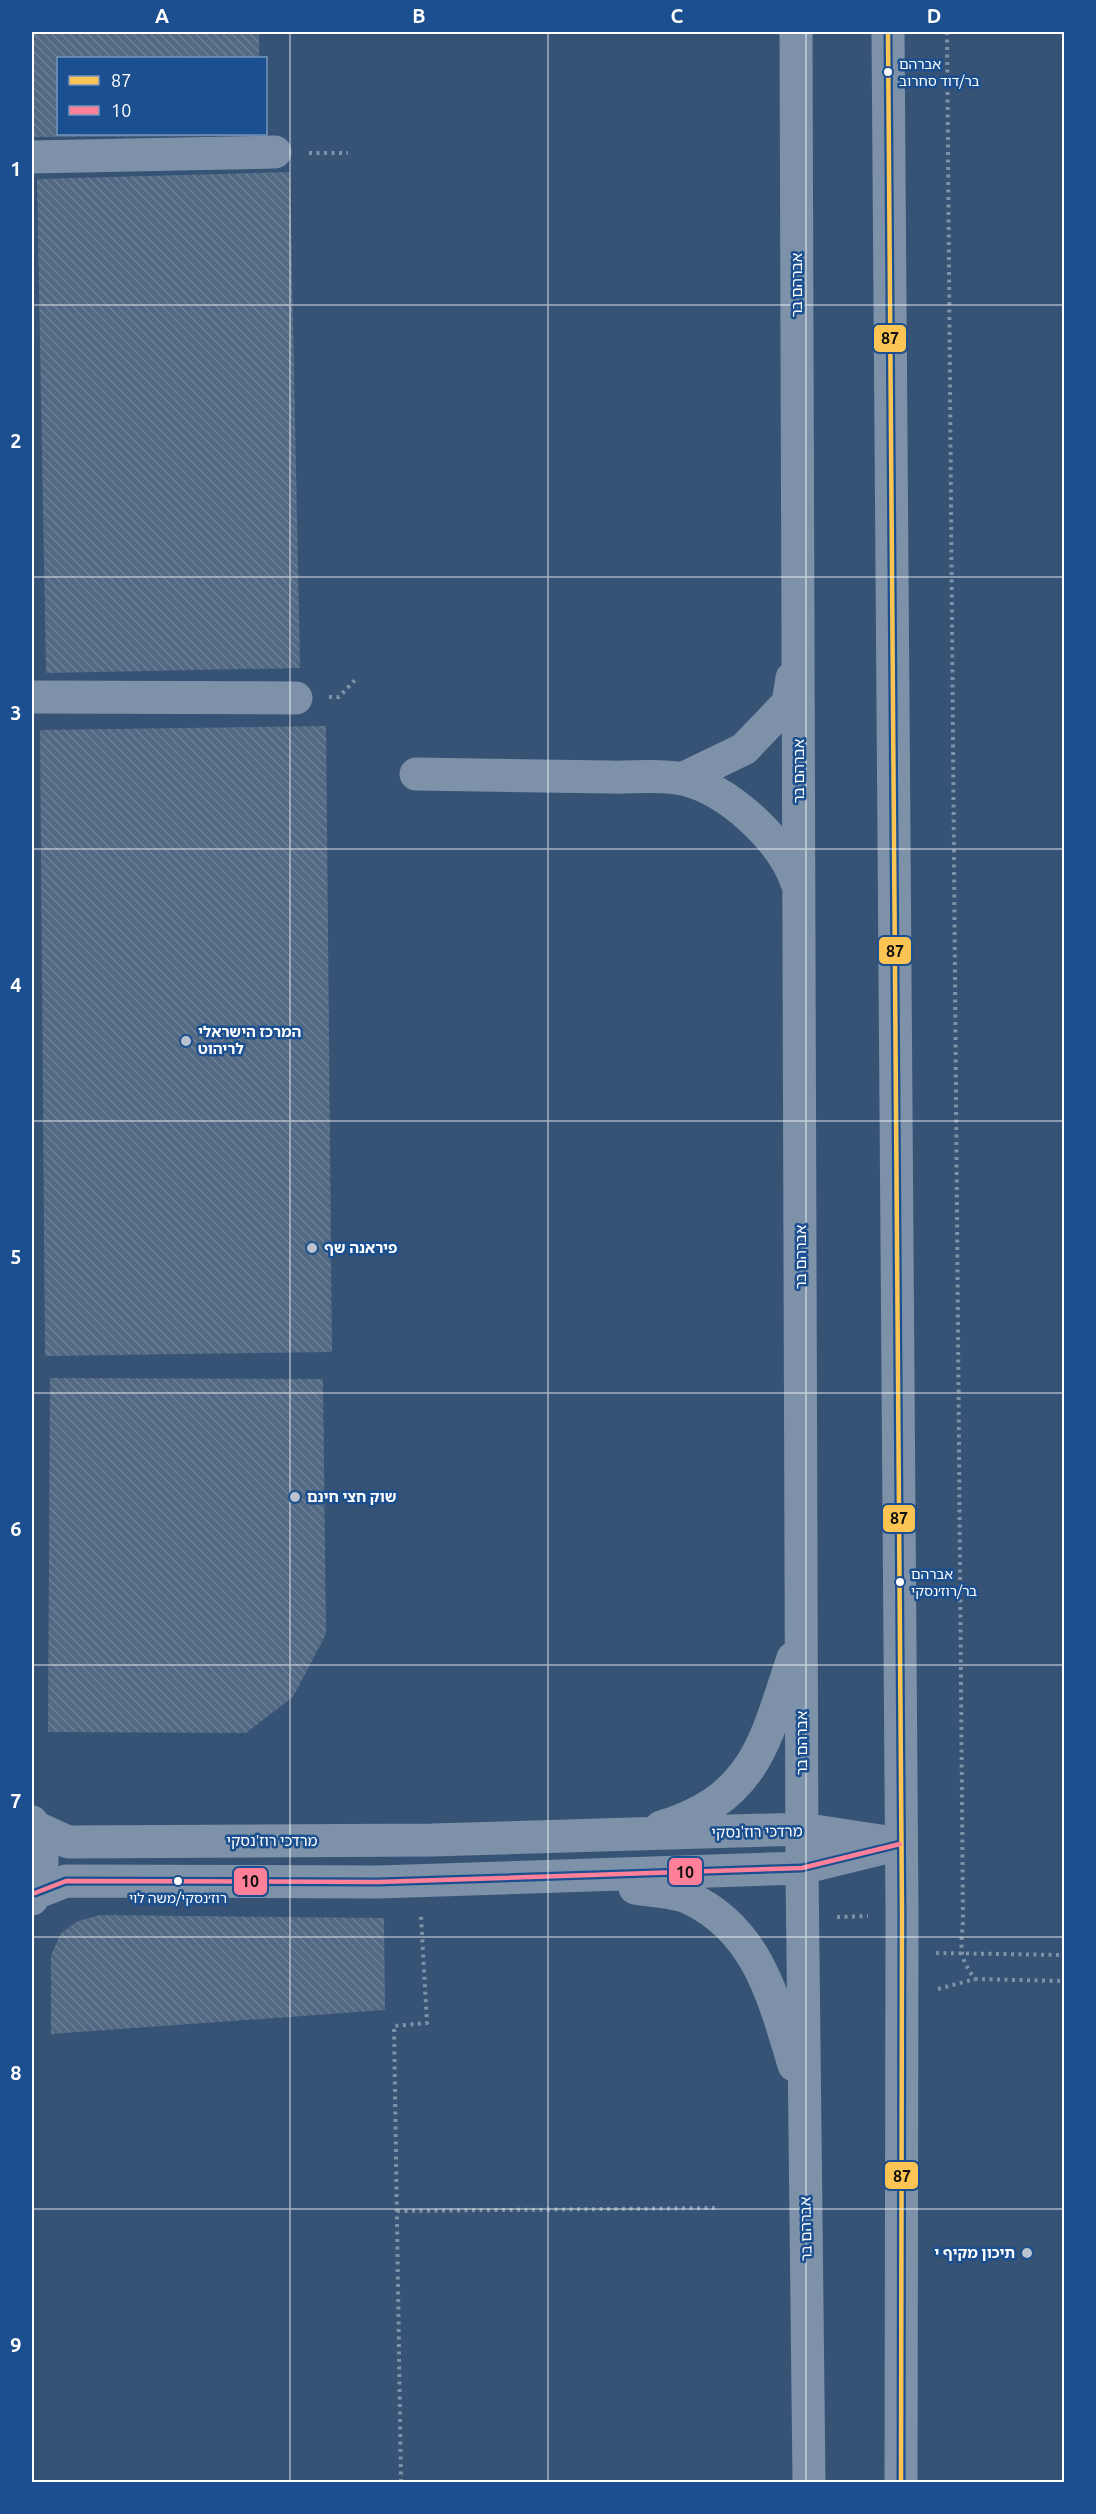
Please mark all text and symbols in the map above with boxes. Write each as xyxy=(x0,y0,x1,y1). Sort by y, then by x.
text: A xyxy=(155,4,169,27)
text: B xyxy=(412,4,426,27)
text: C xyxy=(671,4,684,27)
text: D xyxy=(927,4,941,27)
place label: אברהם בר/דוד סחרוב xyxy=(899,56,979,89)
legend xyxy=(57,57,267,135)
marker: אברהם בר/דוד סחרוב xyxy=(882,66,894,78)
text: 87 xyxy=(111,70,131,90)
text: 10 xyxy=(111,100,131,120)
text: 1 xyxy=(10,157,22,180)
street label: אברהם בר xyxy=(788,253,805,317)
line badge: 87 xyxy=(873,324,907,353)
text: 87 xyxy=(881,329,899,347)
text: 2 xyxy=(10,429,22,452)
text: 3 xyxy=(10,701,22,724)
street label: אברהם בר xyxy=(790,739,807,803)
line badge: 87 xyxy=(878,936,912,965)
text: 87 xyxy=(886,942,904,960)
text: 4 xyxy=(10,973,22,996)
place label: המרכז הישראלי לריהוט xyxy=(198,1023,301,1057)
marker: המרכז הישראלי לריהוט xyxy=(179,1034,193,1048)
street label: אברהם בר xyxy=(792,1225,809,1289)
place label: פיראנה שף xyxy=(324,1239,397,1256)
marker: פיראנה שף xyxy=(305,1241,319,1255)
text: 5 xyxy=(10,1245,22,1268)
place label: שוק חצי חינם xyxy=(307,1488,397,1505)
marker: שוק חצי חינם xyxy=(288,1490,302,1504)
line badge: 87 xyxy=(882,1504,916,1533)
text: 87 xyxy=(890,1509,908,1527)
text: 6 xyxy=(10,1517,22,1540)
place label: אברהם בר/רוז׳נסקי xyxy=(911,1566,977,1599)
marker: אברהם בר/רוז׳נסקי xyxy=(894,1576,906,1588)
street label: אברהם בר xyxy=(793,1711,810,1775)
text: 7 xyxy=(10,1789,22,1812)
street label: מרדכי רוז'נסקי xyxy=(711,1822,803,1841)
street label: מרדכי רוז'נסקי xyxy=(226,1832,318,1849)
line badge: 10 xyxy=(668,1857,703,1886)
text: 10 xyxy=(676,1863,694,1881)
line badge: 10 xyxy=(233,1867,268,1896)
text: 10 xyxy=(241,1872,259,1890)
marker: רוז׳נסקי/משה לוי xyxy=(172,1875,184,1887)
place label: רוז׳נסקי/משה לוי xyxy=(129,1890,227,1906)
text: 8 xyxy=(10,2061,22,2084)
line badge: 87 xyxy=(884,2161,919,2190)
text: 87 xyxy=(893,2167,911,2185)
street label: אברהם בר xyxy=(796,2197,815,2261)
place label: תיכון מקיף י xyxy=(934,2244,1015,2261)
marker: תיכון מקיף י xyxy=(1020,2246,1034,2260)
text: 9 xyxy=(10,2333,22,2356)

